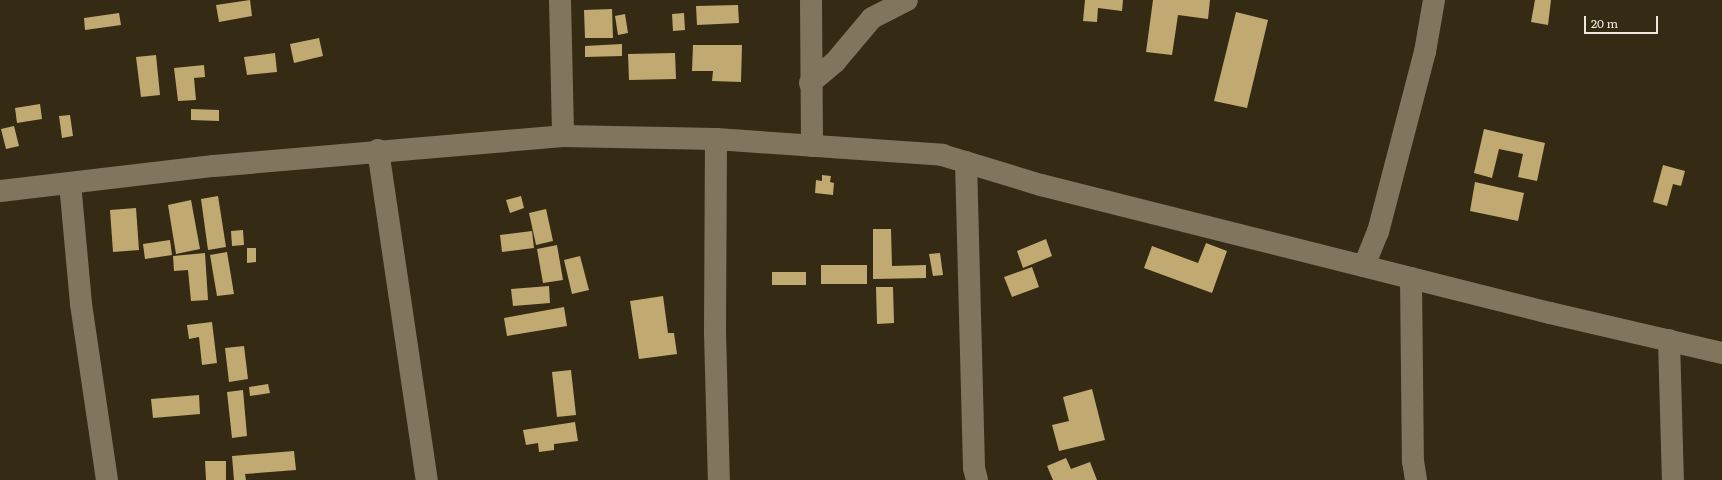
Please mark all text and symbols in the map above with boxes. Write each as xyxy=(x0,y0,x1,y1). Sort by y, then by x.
scale bar xyxy=(1586,8,1660,34)
text: 20 m xyxy=(1591,14,1618,32)

